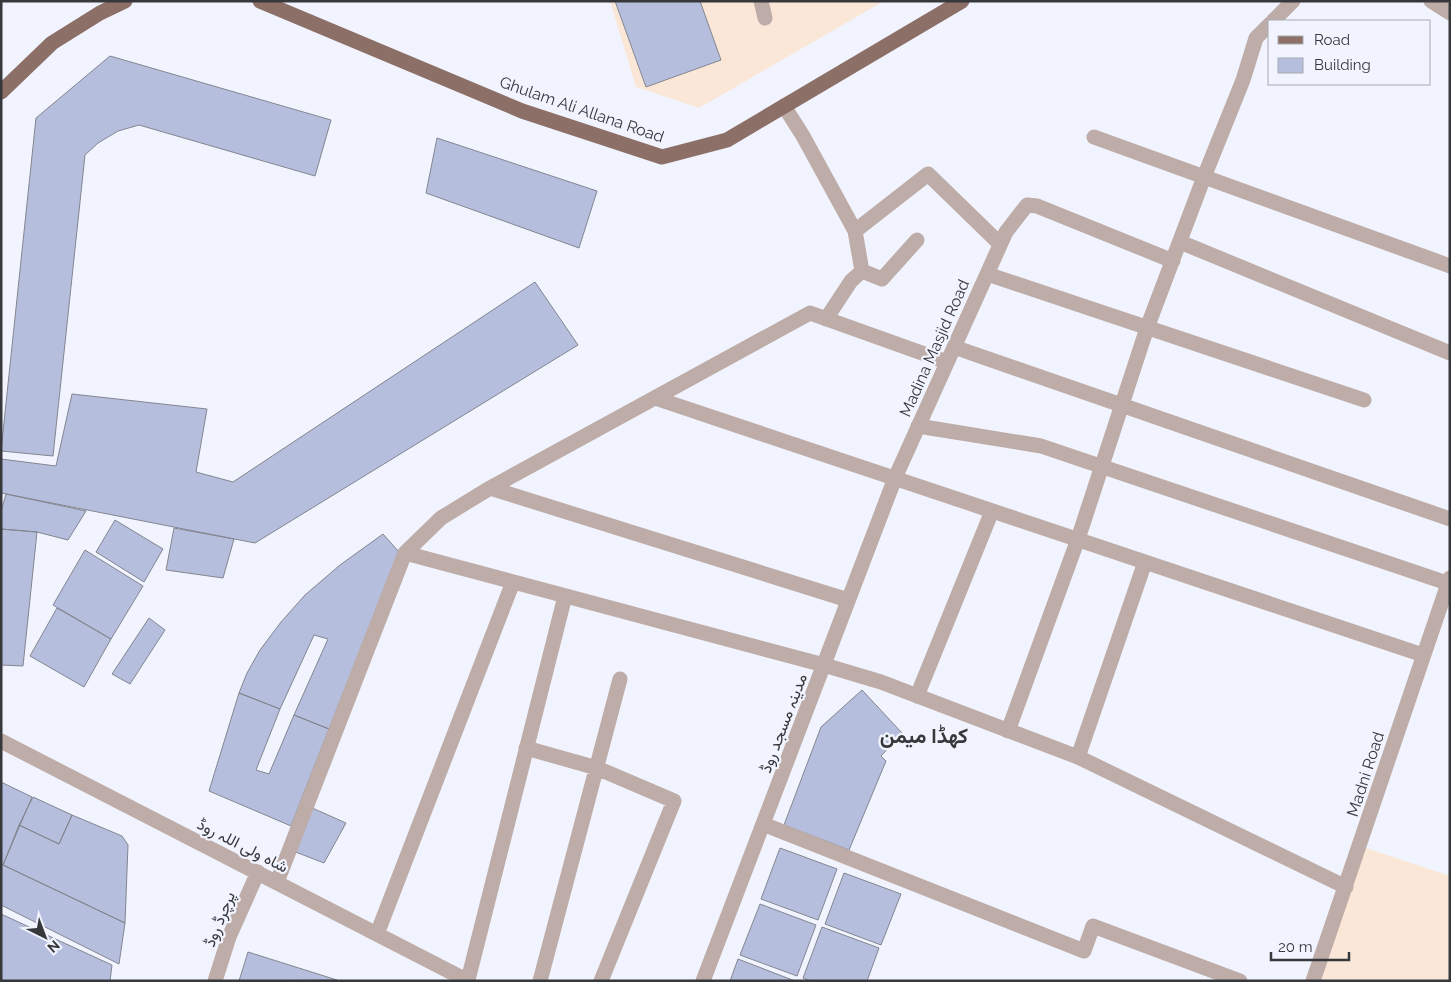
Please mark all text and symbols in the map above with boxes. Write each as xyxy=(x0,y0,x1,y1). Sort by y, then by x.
legend xyxy=(1268,20,1431,85)
text: Road xyxy=(1314,31,1350,49)
text: Building xyxy=(1314,56,1371,74)
street label: Ghulam Ali Allana Road xyxy=(497,72,667,147)
street label: Madina Masjid Road xyxy=(896,277,973,420)
street label: مدینہ مسجد روڈ xyxy=(756,671,812,776)
district label: کھڈا میمن xyxy=(880,723,968,749)
street label: Madni Road xyxy=(1343,729,1388,819)
street label: شاہ ولی اللہ روڈ xyxy=(194,814,291,877)
street label: پرچرڈ روڈ xyxy=(200,889,241,950)
north arrow xyxy=(20,912,70,962)
scale bar xyxy=(1271,930,1348,962)
text: N xyxy=(44,937,63,956)
text: 20 m xyxy=(1278,938,1313,956)

